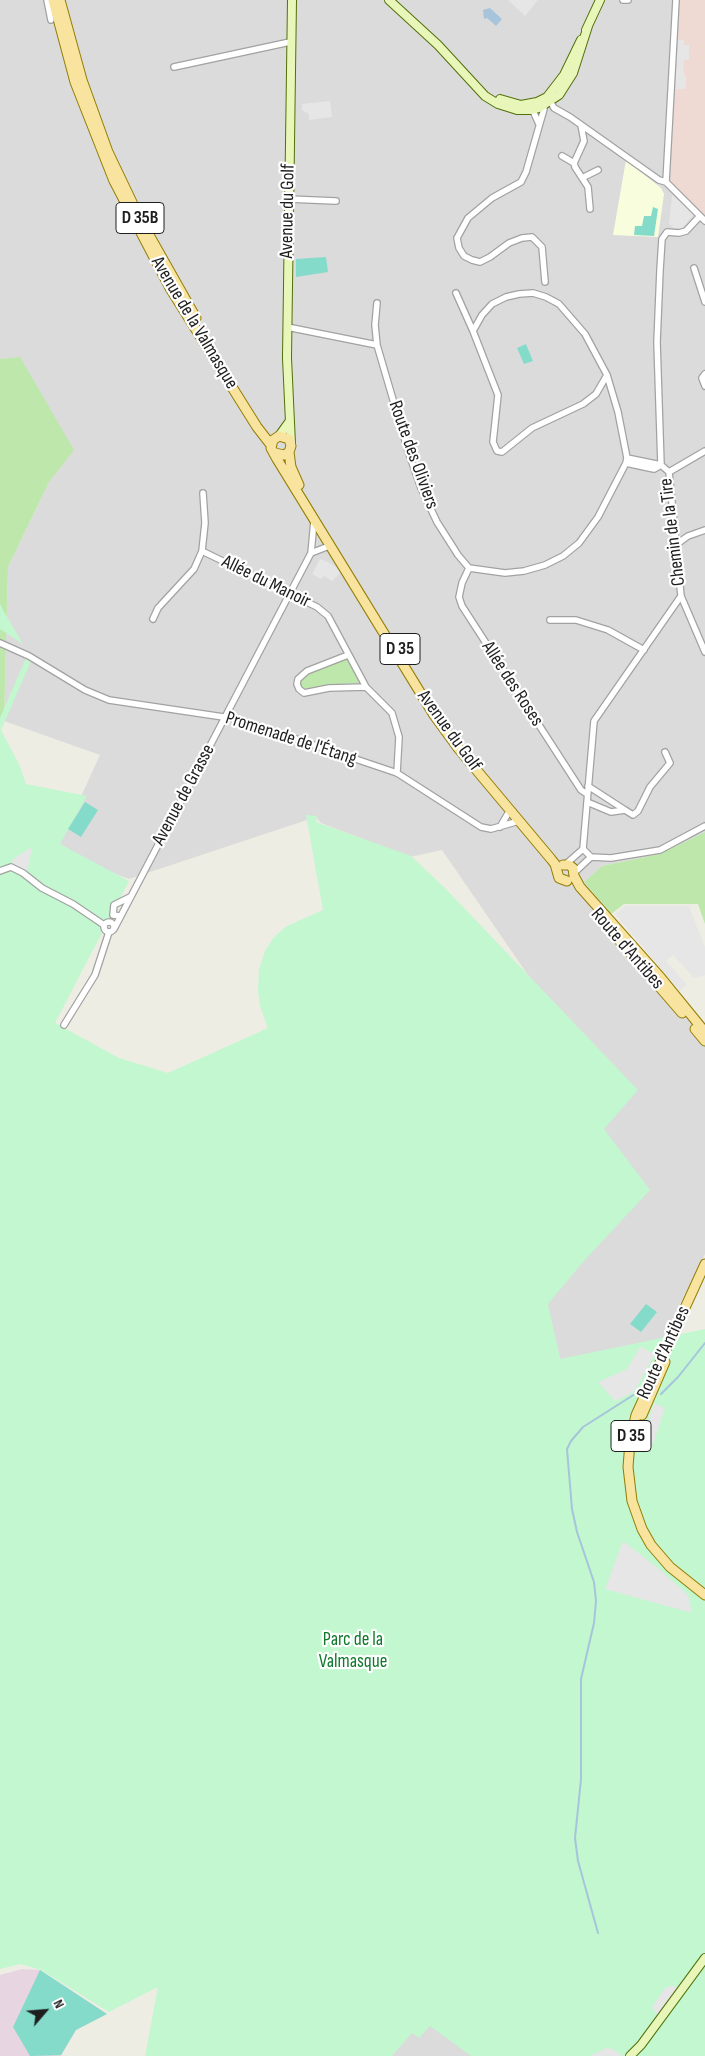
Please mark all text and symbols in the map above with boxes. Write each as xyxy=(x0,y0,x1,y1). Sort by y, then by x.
street label: Avenue du Golf xyxy=(276,163,300,259)
road number: D 35B xyxy=(116,202,164,234)
street label: Avenue de la Valmasque xyxy=(145,253,243,393)
street label: Route des Oliviers xyxy=(383,398,443,512)
street label: Chemin de la Tire xyxy=(655,477,691,587)
street label: Allée du Manoir xyxy=(218,551,314,613)
road number: D 35 xyxy=(380,634,420,664)
street label: Allée des Roses xyxy=(476,637,548,731)
street label: Avenue du Golf xyxy=(412,686,486,776)
street label: Promenade de l'Étang xyxy=(223,707,359,771)
street label: Avenue de Grasse xyxy=(148,741,220,849)
street label: Route d'Antibes xyxy=(586,904,668,994)
street label: Route d'Antibes xyxy=(633,1303,695,1403)
road number: D 35 xyxy=(611,1420,651,1452)
park label: Parc de la Valmasque xyxy=(319,1629,387,1673)
north arrow xyxy=(20,1986,70,2036)
text: N xyxy=(50,1997,68,2011)

